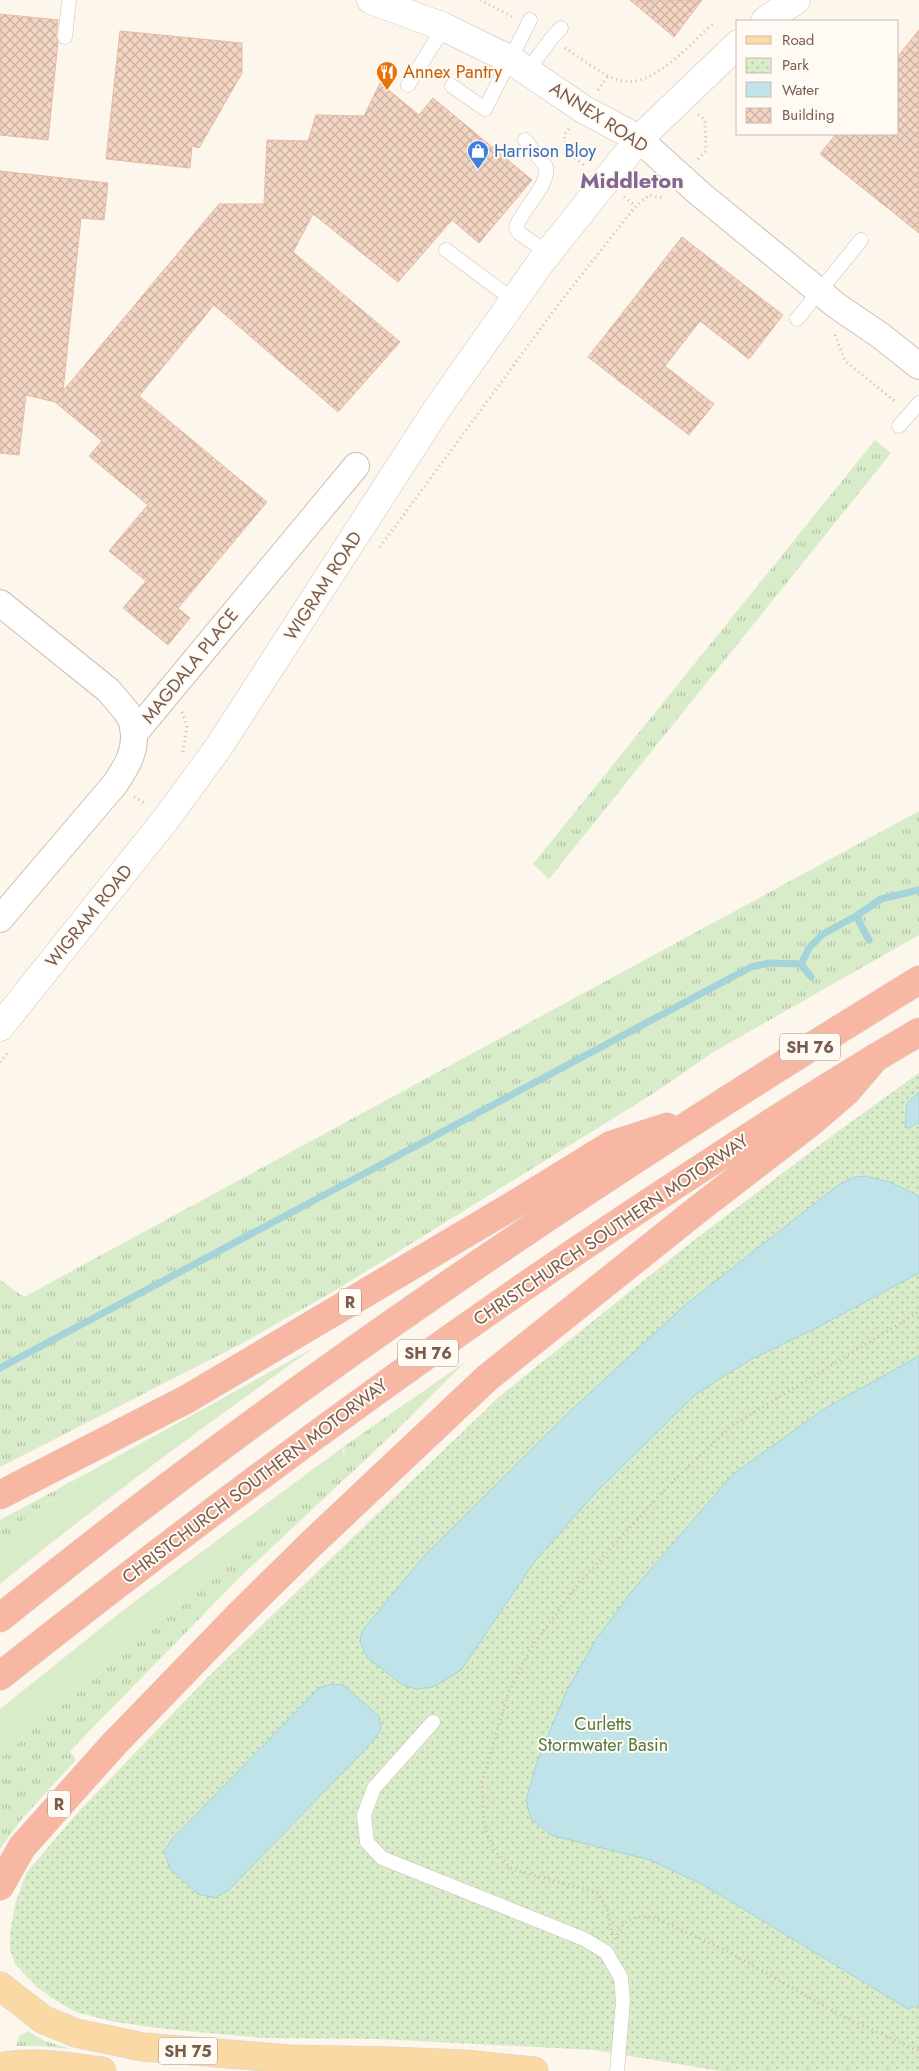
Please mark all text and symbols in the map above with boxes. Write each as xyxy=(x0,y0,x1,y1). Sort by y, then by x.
legend xyxy=(736,20,899,135)
text: Road xyxy=(782,29,814,51)
text: Park xyxy=(782,54,809,76)
place label: Annex Pantry xyxy=(403,59,502,85)
restaurant icon: Annex Pantry xyxy=(375,60,399,91)
street label: ANNEX ROAD xyxy=(545,75,653,159)
text: Water xyxy=(782,79,820,101)
text: Building xyxy=(782,104,834,126)
place label: Harrison Bloy xyxy=(494,138,596,164)
shop icon: Harrison Bloy xyxy=(466,139,490,170)
district label: Middleton xyxy=(580,164,684,196)
street label: WIGRAM ROAD xyxy=(278,526,368,646)
street label: MAGDALA PLACE xyxy=(135,603,245,729)
street label: WIGRAM ROAD xyxy=(39,859,139,973)
road number: SH 76 xyxy=(780,1034,840,1060)
street label: CHRISTCHURCH SOUTHERN MOTORWAY xyxy=(468,1127,755,1332)
road number: R xyxy=(339,1288,361,1315)
road number: SH 76 xyxy=(398,1340,458,1366)
street label: CHRISTCHURCH SOUTHERN MOTORWAY xyxy=(117,1372,394,1590)
park label: Curletts Stormwater Basin xyxy=(538,1711,668,1758)
road number: R xyxy=(48,1790,70,1818)
road number: SH 75 xyxy=(159,2038,217,2064)

